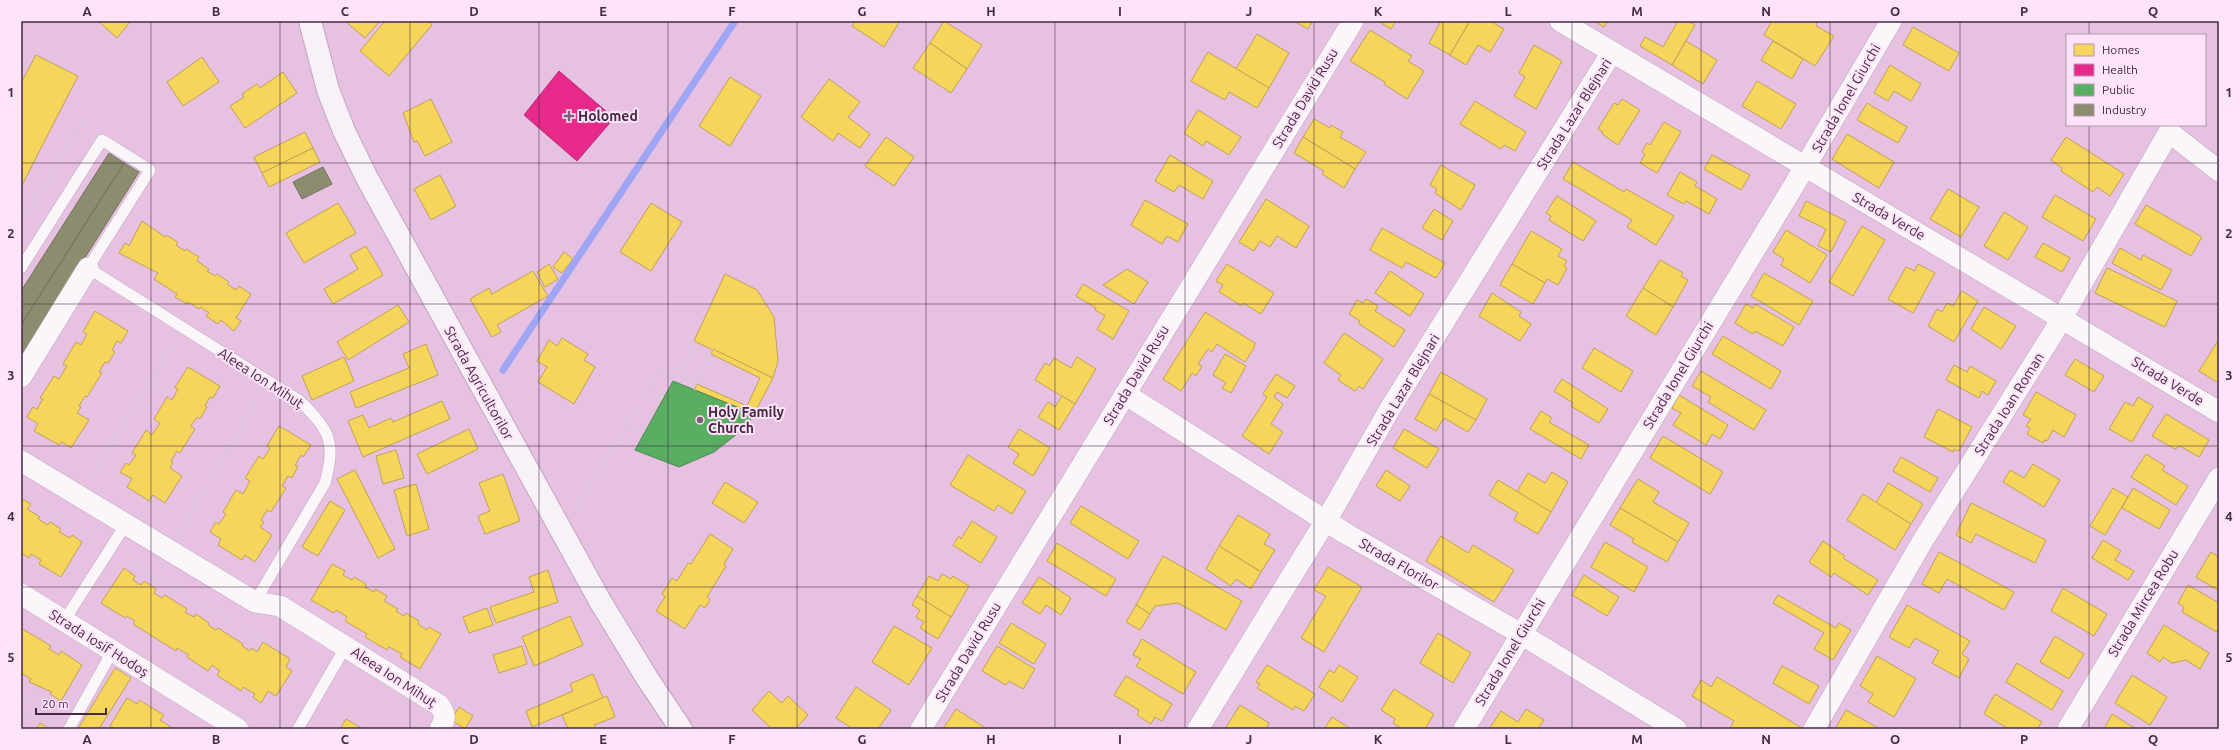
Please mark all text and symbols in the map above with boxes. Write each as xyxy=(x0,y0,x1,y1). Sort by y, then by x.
text: A xyxy=(82,4,92,18)
text: B xyxy=(212,4,221,18)
text: C xyxy=(341,4,350,18)
text: D xyxy=(469,4,479,18)
text: E xyxy=(599,4,607,18)
text: F xyxy=(728,4,736,18)
text: G xyxy=(858,4,867,18)
text: H xyxy=(986,4,996,18)
text: I xyxy=(1118,4,1122,18)
text: J xyxy=(1246,4,1252,18)
text: K xyxy=(1374,4,1383,18)
text: L xyxy=(1504,4,1512,18)
text: M xyxy=(1631,4,1643,18)
text: N xyxy=(1761,4,1771,18)
text: O xyxy=(1890,4,1900,18)
text: P xyxy=(2020,4,2028,18)
text: Q xyxy=(2148,4,2158,18)
legend xyxy=(2066,34,2206,126)
street label: Strada Ionel Giurchi xyxy=(1809,41,1883,155)
text: Homes xyxy=(2102,43,2140,56)
street label: Strada David Rusu xyxy=(1269,45,1341,151)
street label: Strada Lazar Blejnari xyxy=(1533,55,1615,173)
text: Health xyxy=(2102,63,2138,76)
text: Public xyxy=(2102,83,2135,96)
text: 1 xyxy=(7,85,15,99)
text: 1 xyxy=(2225,85,2233,99)
text: Industry xyxy=(2102,103,2147,116)
place label: Holomed xyxy=(578,108,638,124)
marker: Holomed xyxy=(563,110,575,122)
street label: Strada Verde xyxy=(1850,189,1928,243)
text: 2 xyxy=(7,226,15,240)
text: 2 xyxy=(2225,226,2233,240)
street label: Strada Ionel Giurchi xyxy=(1640,319,1716,431)
street label: Strada David Rusu xyxy=(1100,322,1172,428)
street label: Strada Agricultorilor xyxy=(441,323,517,443)
street label: Strada Lazar Blejnari xyxy=(1363,331,1443,449)
street label: Aleea Ion Mihuț xyxy=(215,344,307,412)
street label: Strada Ioan Roman xyxy=(1971,350,2047,458)
street label: Strada Verde xyxy=(2129,353,2207,409)
text: 3 xyxy=(7,368,15,382)
text: 3 xyxy=(2225,368,2233,382)
place label: Holy Family Church xyxy=(708,404,785,436)
marker: Holy Family Church xyxy=(695,415,705,425)
text: 4 xyxy=(7,509,15,523)
text: 4 xyxy=(2225,509,2233,523)
street label: Strada Florilor xyxy=(1356,535,1442,594)
street label: Strada Mircea Robu xyxy=(2105,546,2181,660)
street label: Strada Ionel Giurchi xyxy=(1472,596,1548,708)
street label: Strada David Rusu xyxy=(932,599,1004,705)
street label: Strada Iosif Hodoș xyxy=(46,606,152,680)
street label: Aleea Ion Mihuț xyxy=(348,643,440,711)
text: 5 xyxy=(7,650,15,664)
text: 5 xyxy=(2225,650,2233,664)
scale bar xyxy=(36,690,106,716)
text: 20 m xyxy=(42,697,69,710)
text: A xyxy=(82,732,92,746)
text: B xyxy=(212,732,221,746)
text: C xyxy=(341,732,350,746)
text: D xyxy=(469,732,479,746)
text: E xyxy=(599,732,607,746)
text: F xyxy=(728,732,736,746)
text: G xyxy=(858,732,867,746)
text: H xyxy=(986,732,996,746)
text: I xyxy=(1118,732,1122,746)
text: J xyxy=(1246,732,1252,746)
text: K xyxy=(1374,732,1383,746)
text: L xyxy=(1504,732,1512,746)
text: M xyxy=(1631,732,1643,746)
text: N xyxy=(1761,732,1771,746)
text: O xyxy=(1890,732,1900,746)
text: P xyxy=(2020,732,2028,746)
text: Q xyxy=(2148,732,2158,746)

